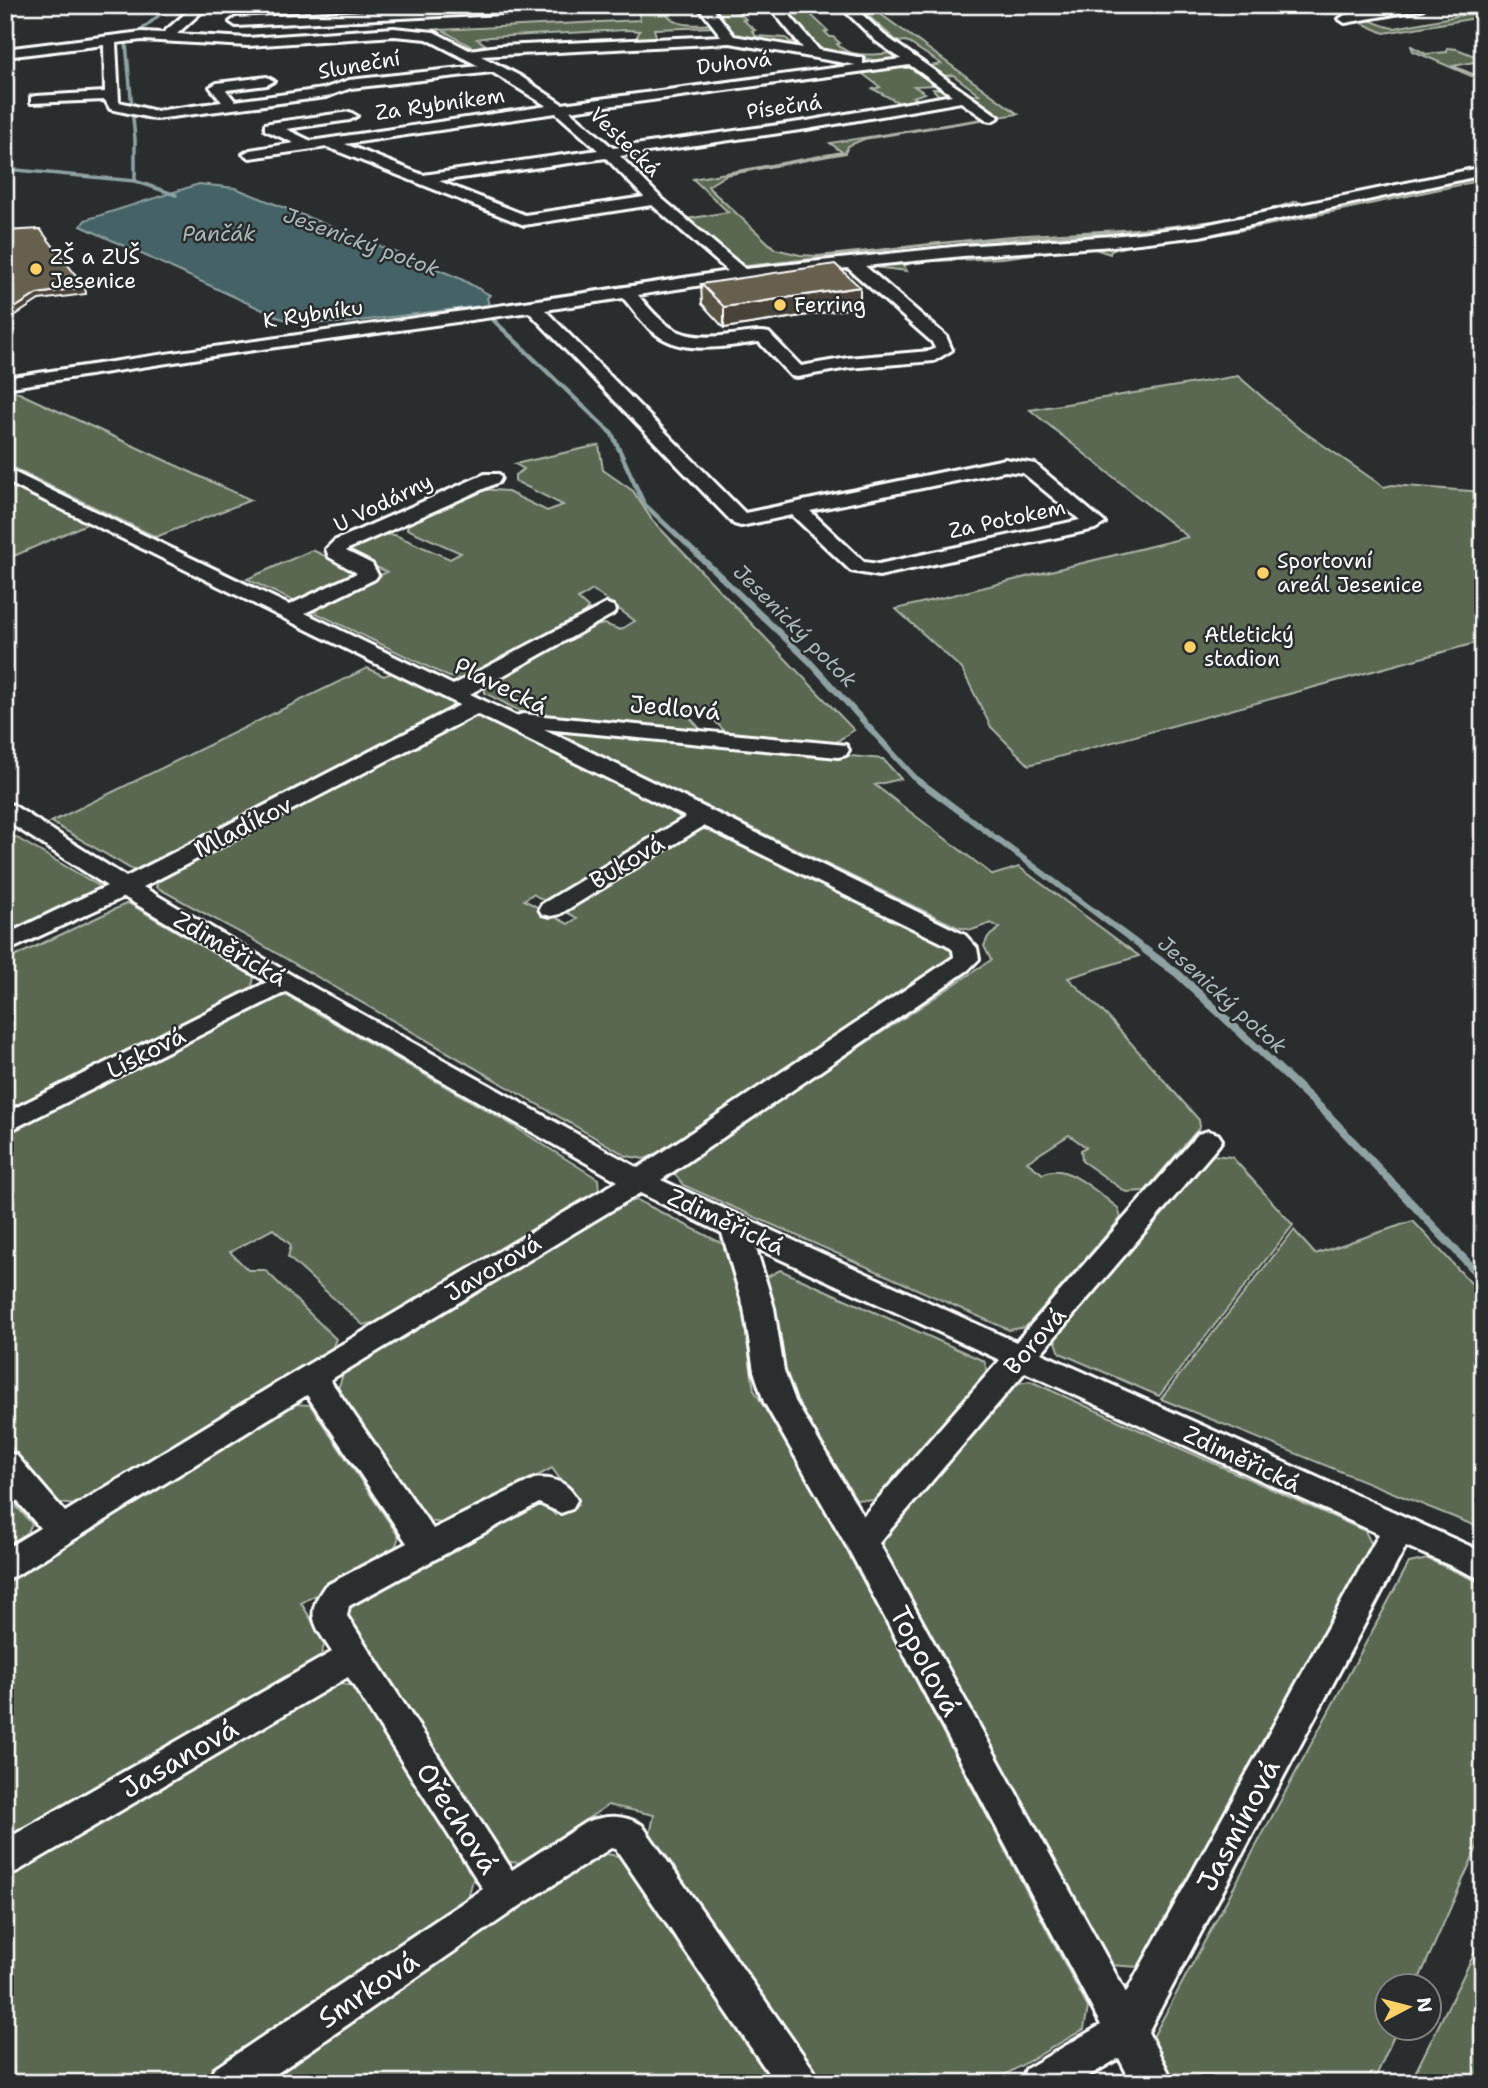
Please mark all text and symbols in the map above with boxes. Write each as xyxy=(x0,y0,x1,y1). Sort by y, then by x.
street label: Sluneční xyxy=(316,44,402,86)
street label: Duhová xyxy=(695,45,773,81)
street label: Za Rybníkem xyxy=(374,81,506,127)
street label: Písečná xyxy=(745,88,823,126)
street label: Vestecká xyxy=(583,101,667,183)
water label: Jesenický potok xyxy=(279,201,443,283)
water label: Pančák xyxy=(182,220,256,248)
place label: ZŠ a ZUŠ Jesenice xyxy=(50,242,140,295)
marker: ZŠ a ZUŠ Jesenice xyxy=(28,261,44,277)
place label: Ferring xyxy=(794,291,866,319)
street label: K Rybníku xyxy=(261,293,365,335)
marker: Ferring xyxy=(772,297,788,313)
street label: U Vodárny xyxy=(329,467,437,539)
street label: Za Potokem xyxy=(946,493,1068,545)
place label: Sportovní areál Jesenice xyxy=(1277,547,1423,599)
water label: Jesenický potok xyxy=(727,558,863,694)
marker: Sportovní areál Jesenice xyxy=(1255,565,1271,581)
place label: Atletický stadion xyxy=(1204,621,1294,673)
marker: Atletický stadion xyxy=(1182,639,1198,655)
street label: Plavecká xyxy=(449,650,553,722)
street label: Jedlová xyxy=(628,688,722,728)
street label: Mladíkov xyxy=(188,789,298,865)
street label: Buková xyxy=(584,827,670,897)
street label: Zdiměřická xyxy=(168,904,292,994)
water label: Jesenický potok xyxy=(1152,930,1292,1060)
street label: Lísková xyxy=(101,1020,191,1086)
street label: Zdiměřická xyxy=(662,1181,790,1263)
street label: Javorová xyxy=(439,1227,547,1309)
street label: Borová xyxy=(997,1300,1073,1382)
street label: Zdiměřická xyxy=(1178,1418,1306,1500)
street label: Topolová xyxy=(881,1599,971,1723)
street label: Jasanová xyxy=(113,1709,245,1807)
street label: Jasmínová xyxy=(1187,1752,1289,1898)
street label: Ořechová xyxy=(408,1755,508,1881)
street label: Smrková xyxy=(310,1941,426,2037)
north arrow xyxy=(1372,1972,1442,2042)
text: N xyxy=(1411,1996,1438,2014)

